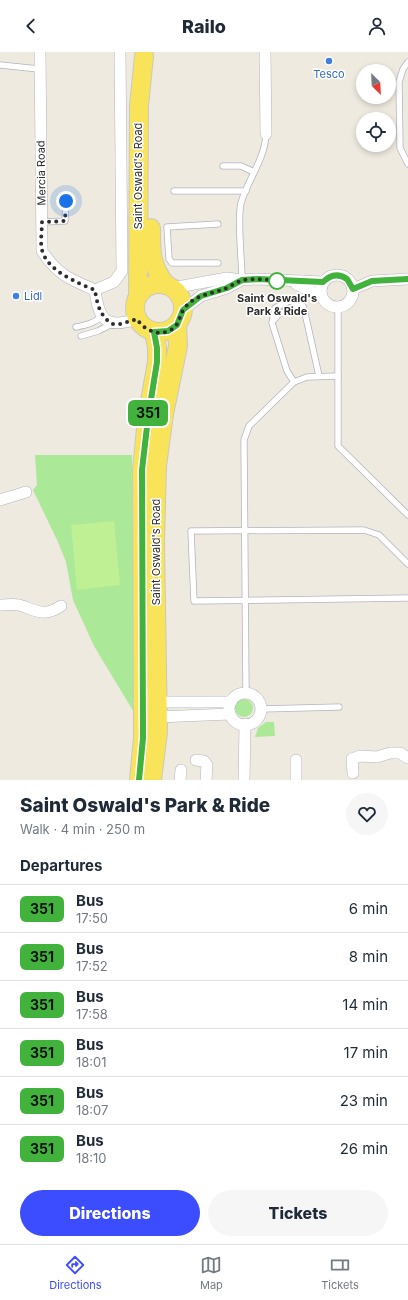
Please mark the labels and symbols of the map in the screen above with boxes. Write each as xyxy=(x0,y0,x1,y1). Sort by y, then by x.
marker: Tesco xyxy=(324,56,334,66)
north arrow xyxy=(356,64,396,104)
place label: Tesco xyxy=(313,67,345,81)
street label: Saint Oswald's Road xyxy=(131,123,145,229)
street label: Mercia Road xyxy=(33,140,49,206)
your location xyxy=(56,191,76,211)
marker: Saint Oswald's Park & Ride xyxy=(268,272,286,290)
place label: Lidl xyxy=(24,289,42,303)
marker: Lidl xyxy=(11,291,21,301)
place label: Saint Oswald's Park & Ride xyxy=(237,291,317,318)
line badge: 351 xyxy=(125,400,171,426)
street label: Saint Oswald's Road xyxy=(149,499,163,605)

